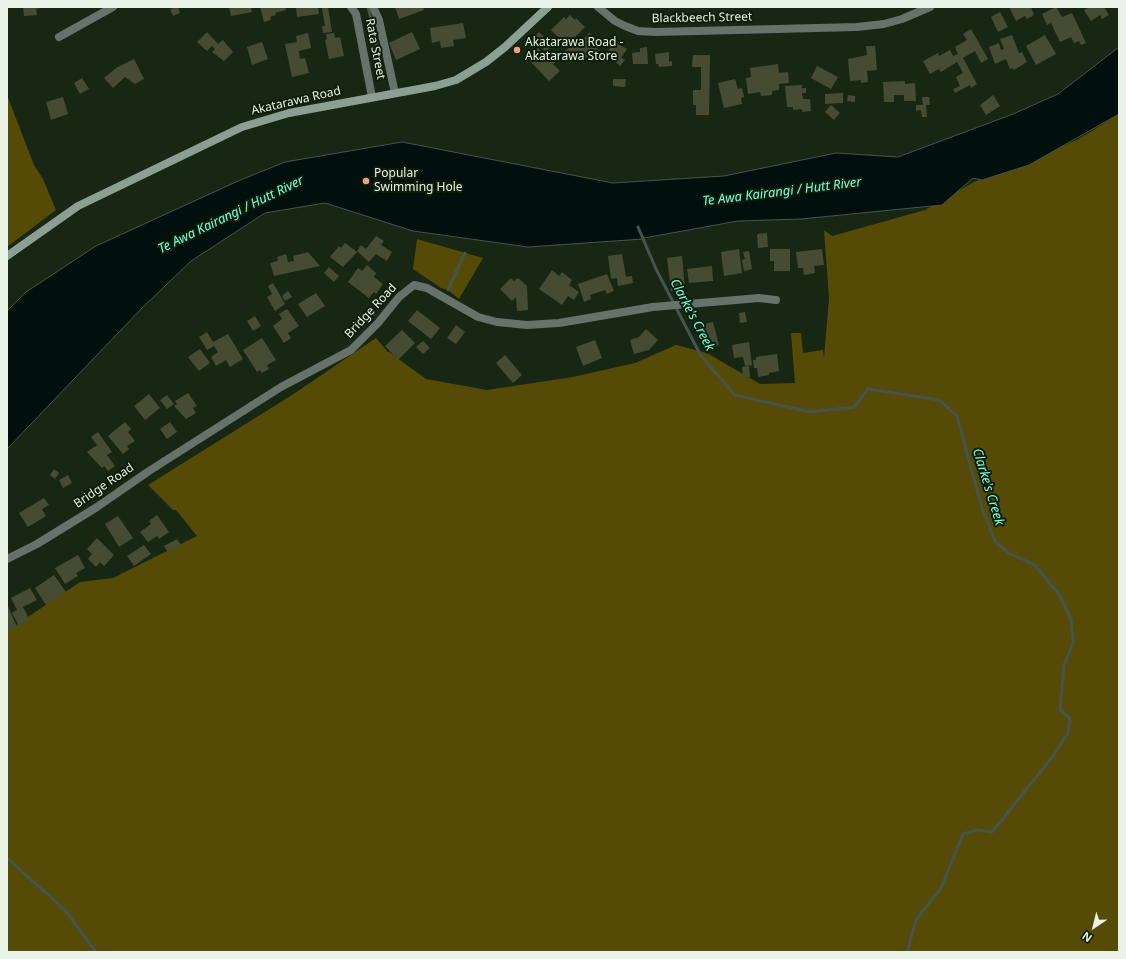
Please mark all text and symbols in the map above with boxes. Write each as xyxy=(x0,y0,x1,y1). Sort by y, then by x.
street label: Blackbeech Street xyxy=(652,10,752,26)
street label: Rata Street xyxy=(362,17,388,81)
place label: Akatarawa Road - Akatarawa Store xyxy=(525,36,623,64)
marker: Akatarawa Road - Akatarawa Store xyxy=(512,45,522,55)
street label: Akatarawa Road xyxy=(250,84,342,118)
place label: Popular Swimming Hole xyxy=(374,167,463,195)
water label: Te Awa Kairangi / Hutt River xyxy=(156,173,306,257)
water label: Te Awa Kairangi / Hutt River xyxy=(702,175,862,209)
marker: Popular Swimming Hole xyxy=(361,176,371,186)
water label: Clarke's Creek xyxy=(666,276,718,354)
street label: Bridge Road xyxy=(342,281,400,341)
water label: Clarke's Creek xyxy=(969,447,1007,527)
street label: Bridge Road xyxy=(71,461,137,511)
north arrow xyxy=(1074,907,1114,947)
text: N xyxy=(1079,929,1095,946)

